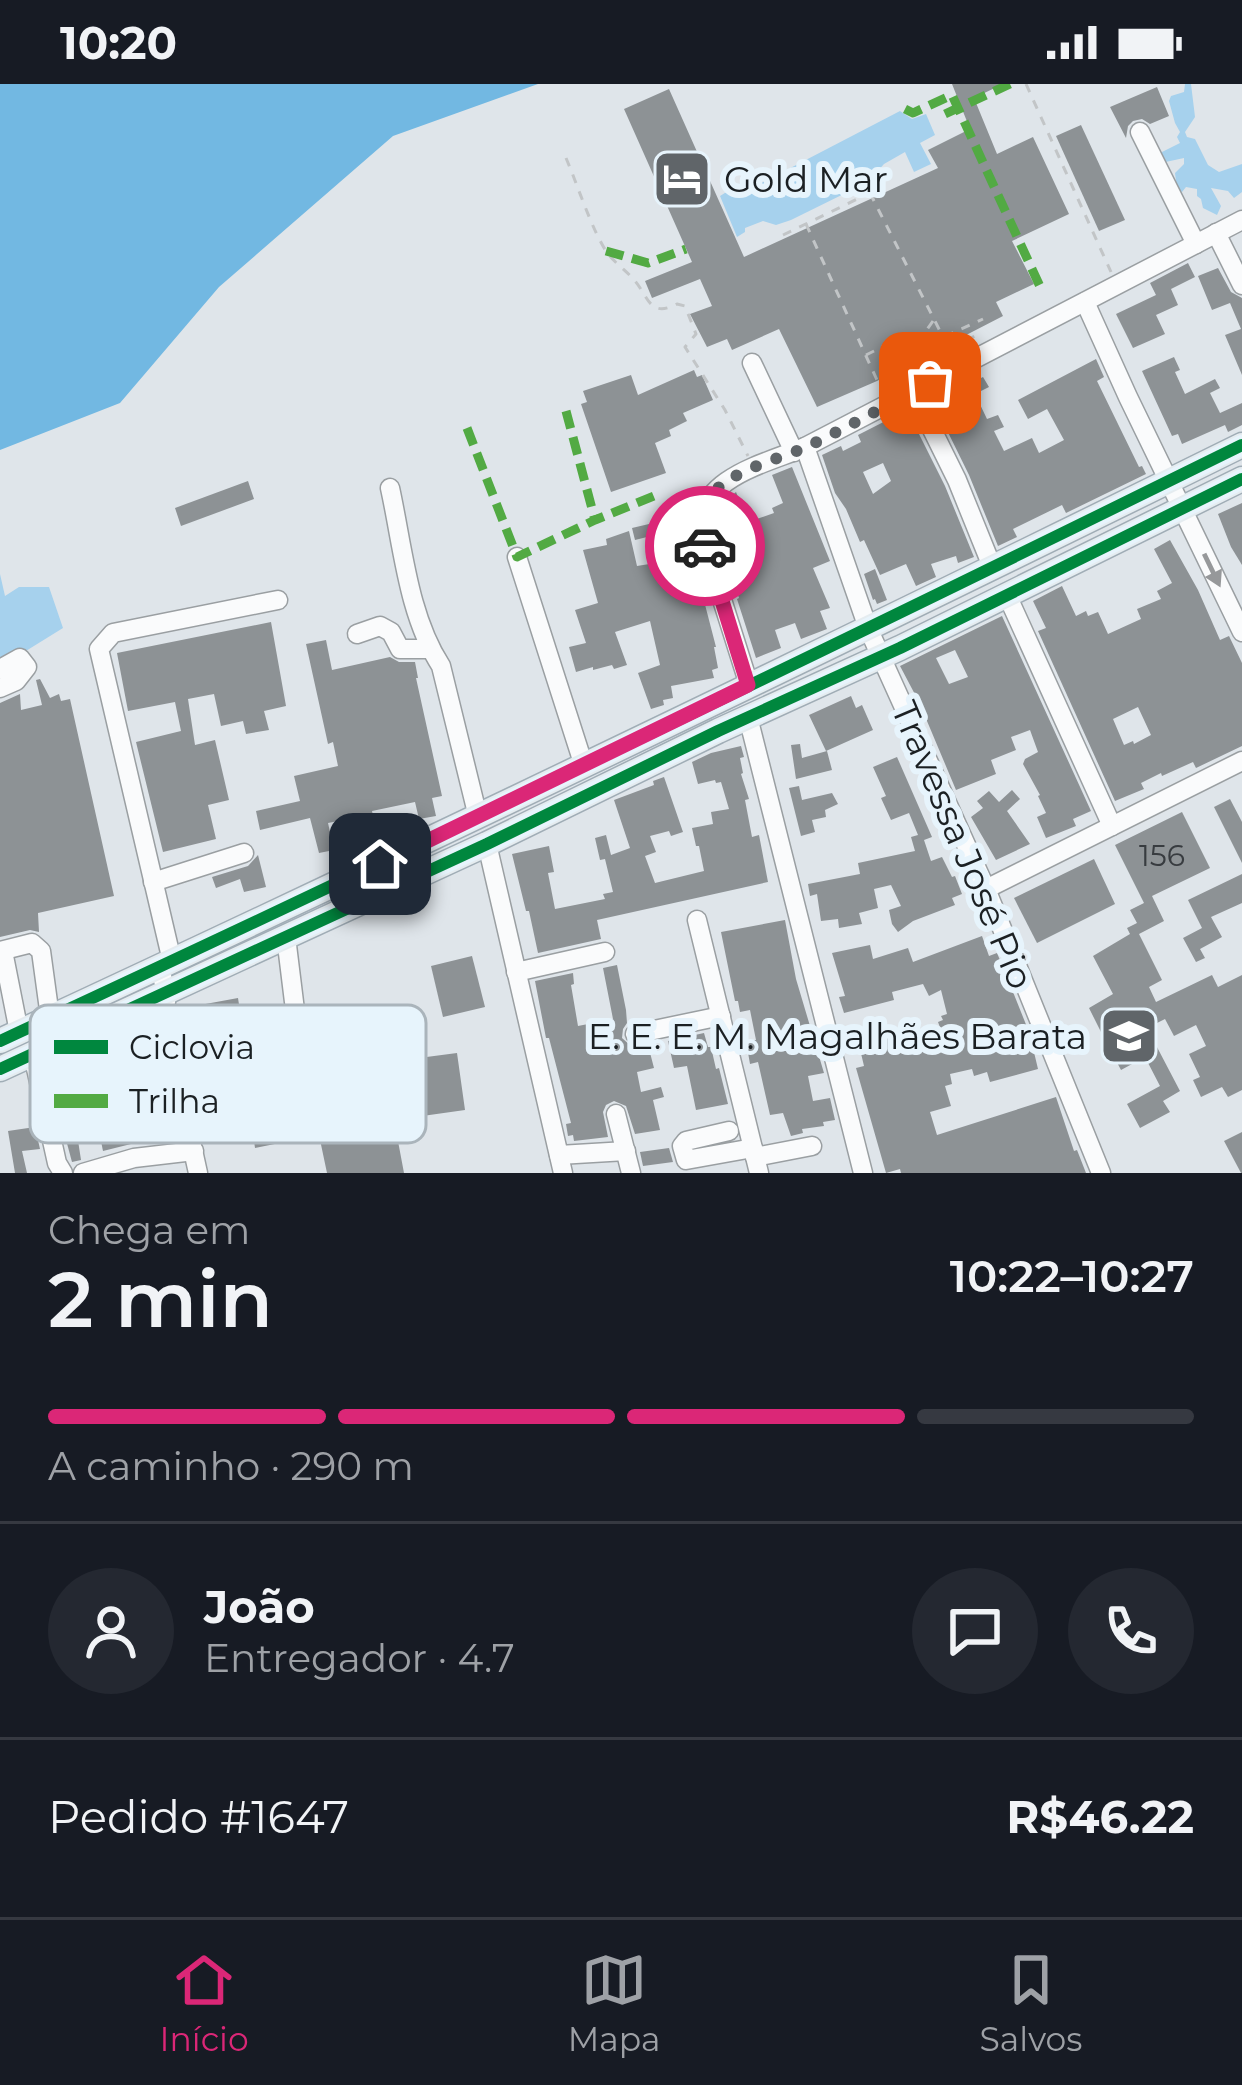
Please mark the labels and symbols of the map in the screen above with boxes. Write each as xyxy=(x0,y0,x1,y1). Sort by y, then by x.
hotel icon: Gold Mar xyxy=(651,148,713,210)
place label: Gold Mar xyxy=(724,157,888,201)
pin xyxy=(879,332,981,434)
courier xyxy=(645,486,765,606)
one-way arrow xyxy=(1202,553,1222,588)
street label: Travessa José Pio xyxy=(883,695,1043,995)
pin xyxy=(329,813,431,915)
house number: 156 xyxy=(1139,837,1185,874)
legend xyxy=(30,1005,426,1143)
school or university icon: E. E. E. M. Magalhães Barata xyxy=(1098,1005,1160,1067)
place label: E. E. E. M. Magalhães Barata xyxy=(588,1014,1087,1058)
text: Ciclovia xyxy=(129,1027,255,1067)
text: Trilha xyxy=(129,1081,220,1121)

